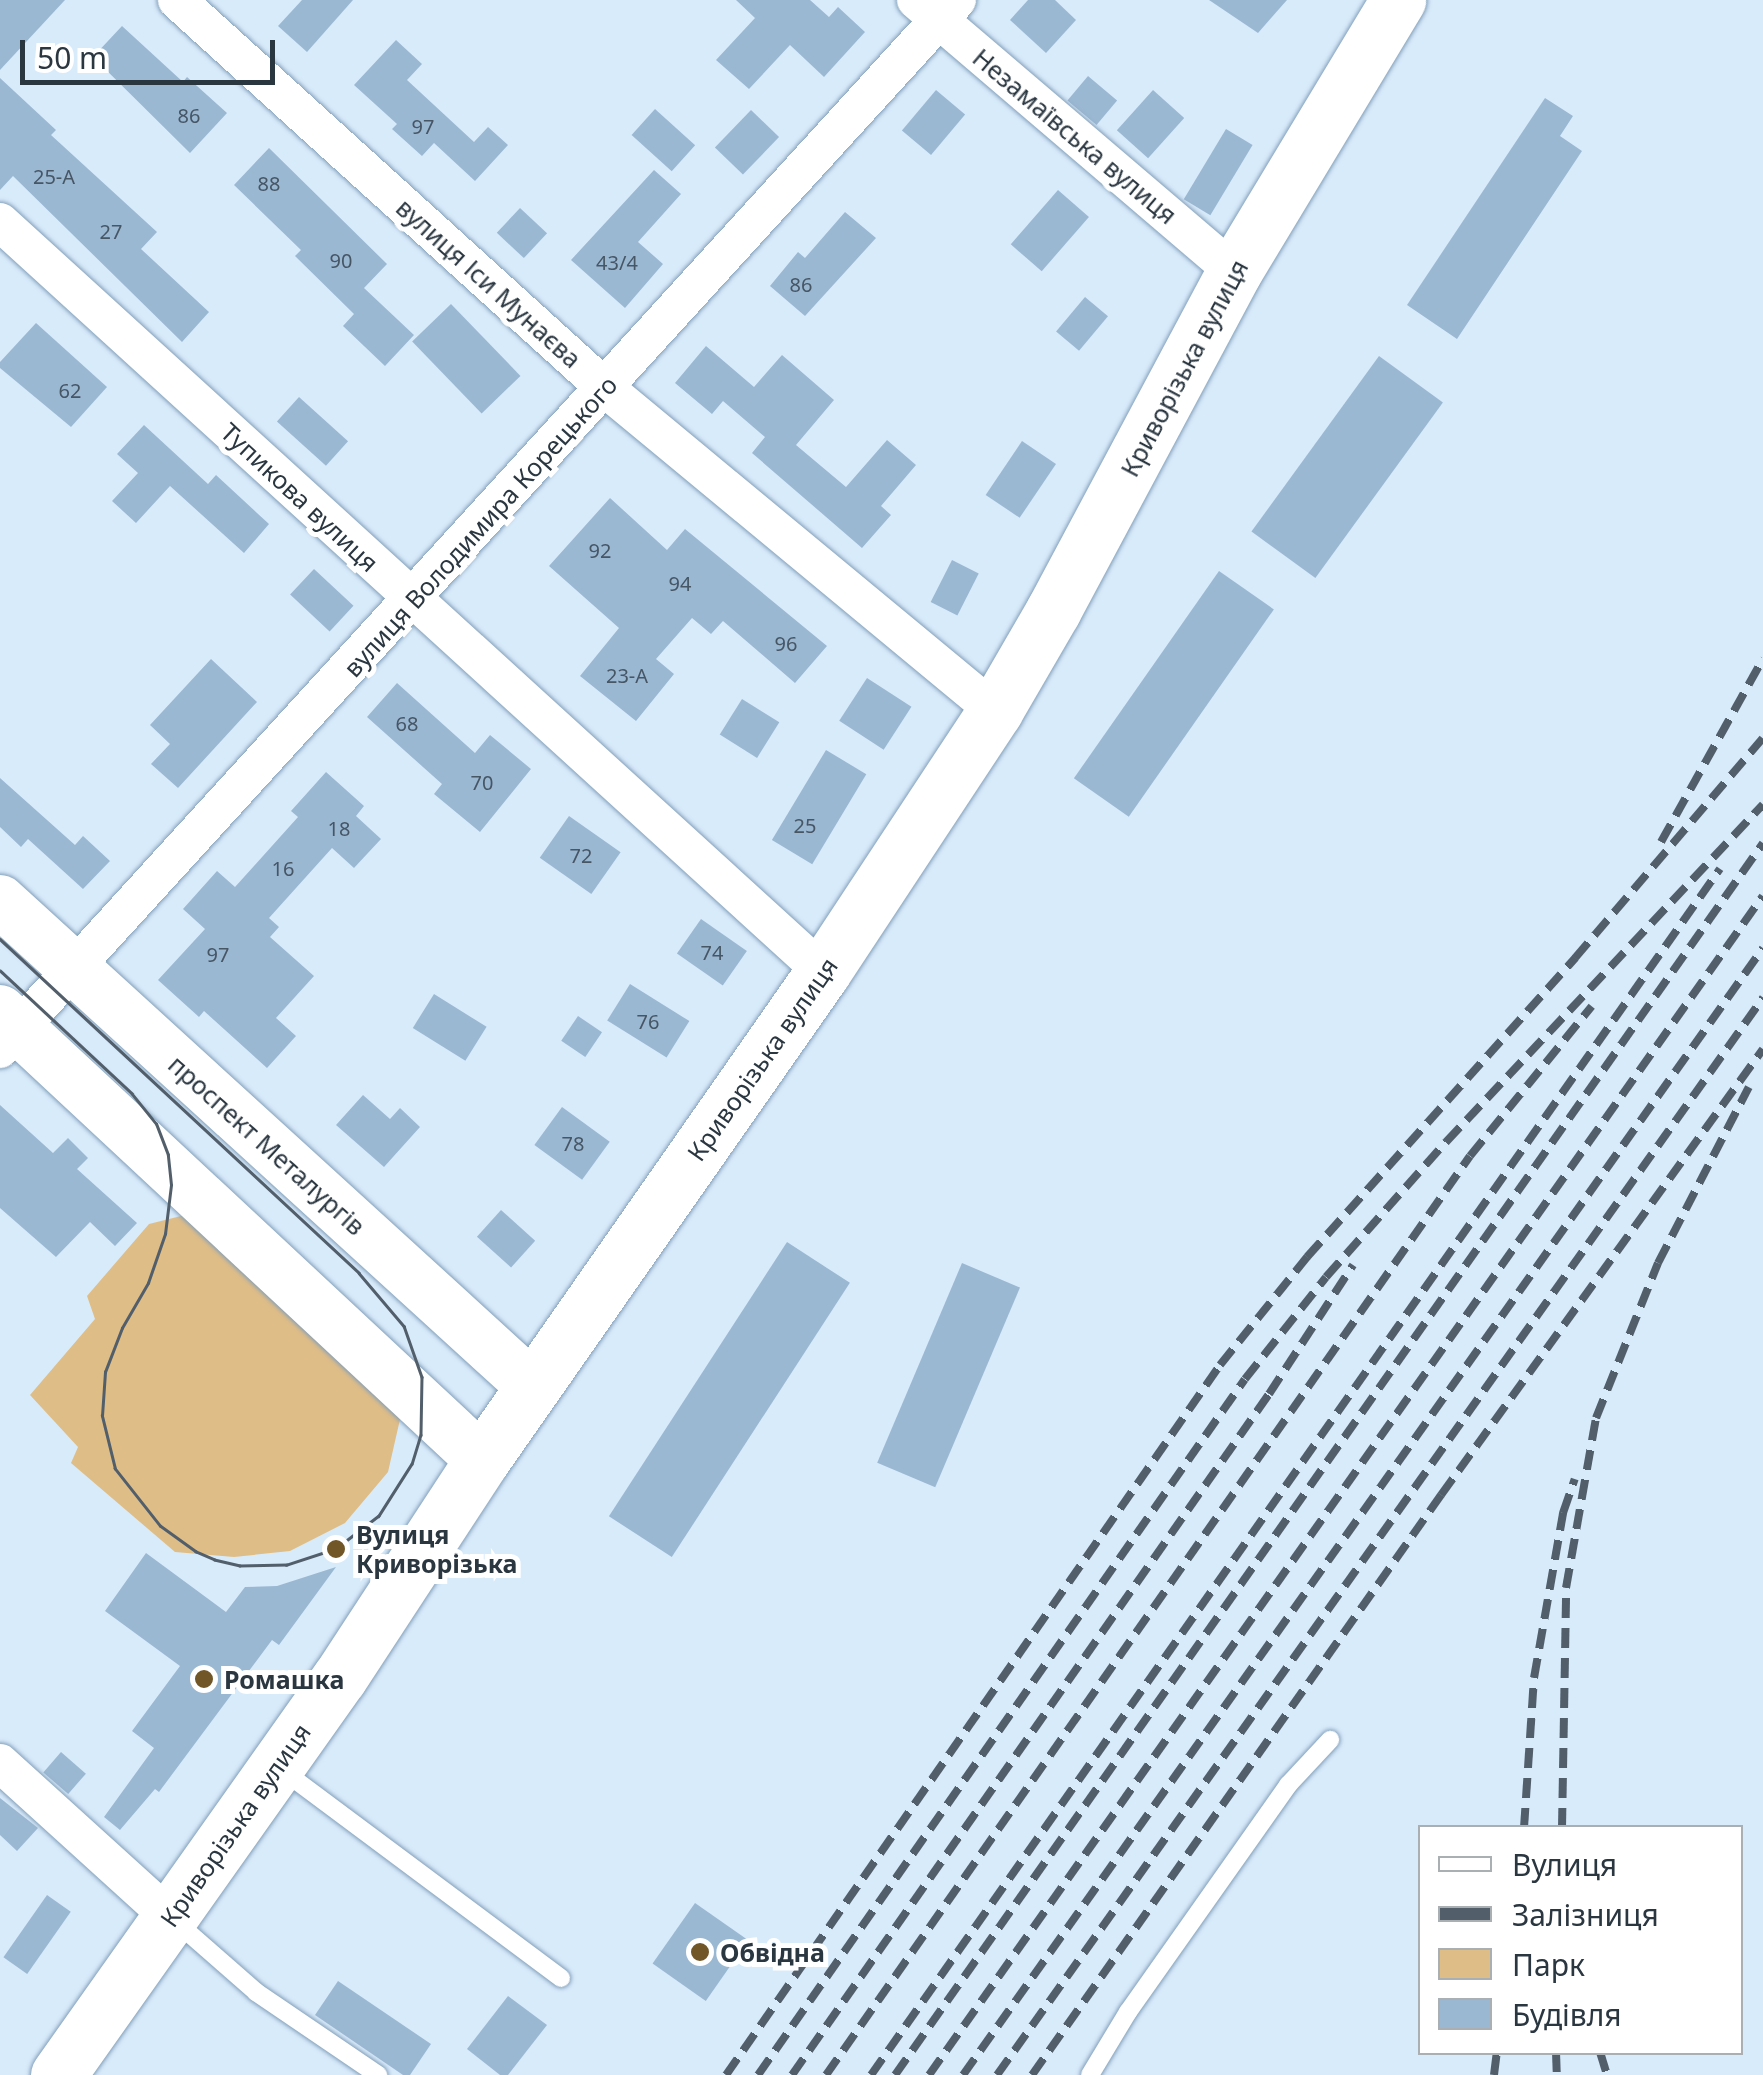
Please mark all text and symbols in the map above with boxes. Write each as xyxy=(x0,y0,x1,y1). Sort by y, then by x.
scale bar xyxy=(25,20,280,82)
text: 50 m xyxy=(37,37,107,78)
street label: Незамаївська вулиця xyxy=(967,42,1183,230)
house number: 86 xyxy=(178,103,200,127)
house number: 97 xyxy=(412,114,434,138)
house number: 25-А xyxy=(33,164,75,188)
house number: 88 xyxy=(258,171,280,195)
street label: вулиця Іси Мунаєва xyxy=(390,192,588,374)
house number: 27 xyxy=(100,219,122,243)
house number: 90 xyxy=(330,248,352,272)
house number: 43/4 xyxy=(596,250,638,274)
street label: Криворізька вулиця xyxy=(1114,254,1254,482)
house number: 86 xyxy=(790,272,812,296)
street label: вулиця Володимира Корецького xyxy=(337,369,623,683)
house number: 62 xyxy=(59,378,81,402)
street label: Тупикова вулиця xyxy=(215,416,385,578)
house number: 92 xyxy=(589,538,611,562)
house number: 94 xyxy=(669,571,691,595)
house number: 96 xyxy=(775,631,797,655)
house number: 23-А xyxy=(606,663,648,687)
house number: 68 xyxy=(396,711,418,735)
house number: 70 xyxy=(471,770,493,794)
house number: 25 xyxy=(794,813,816,837)
house number: 18 xyxy=(328,816,350,840)
house number: 72 xyxy=(570,843,592,867)
house number: 16 xyxy=(272,856,294,880)
house number: 74 xyxy=(701,940,723,964)
house number: 97 xyxy=(207,942,229,966)
street label: Криворізька вулиця xyxy=(681,952,843,1166)
house number: 76 xyxy=(637,1009,659,1033)
street label: проспект Металургів xyxy=(163,1049,371,1241)
house number: 78 xyxy=(562,1131,584,1155)
place label: Вулиця Криворізька xyxy=(356,1520,517,1579)
marker: Вулиця Криворізька xyxy=(325,1538,347,1560)
place label: Ромашка xyxy=(224,1664,344,1694)
marker: Ромашка xyxy=(193,1668,215,1690)
street label: Криворізька вулиця xyxy=(154,1718,316,1932)
legend xyxy=(1418,1825,1743,2055)
text: Вулиця xyxy=(1512,1844,1617,1885)
text: Залізниця xyxy=(1512,1894,1659,1935)
place label: Обвідна xyxy=(720,1937,825,1967)
marker: Обвідна xyxy=(689,1941,711,1963)
text: Парк xyxy=(1512,1944,1585,1985)
text: Будівля xyxy=(1512,1994,1622,2035)

